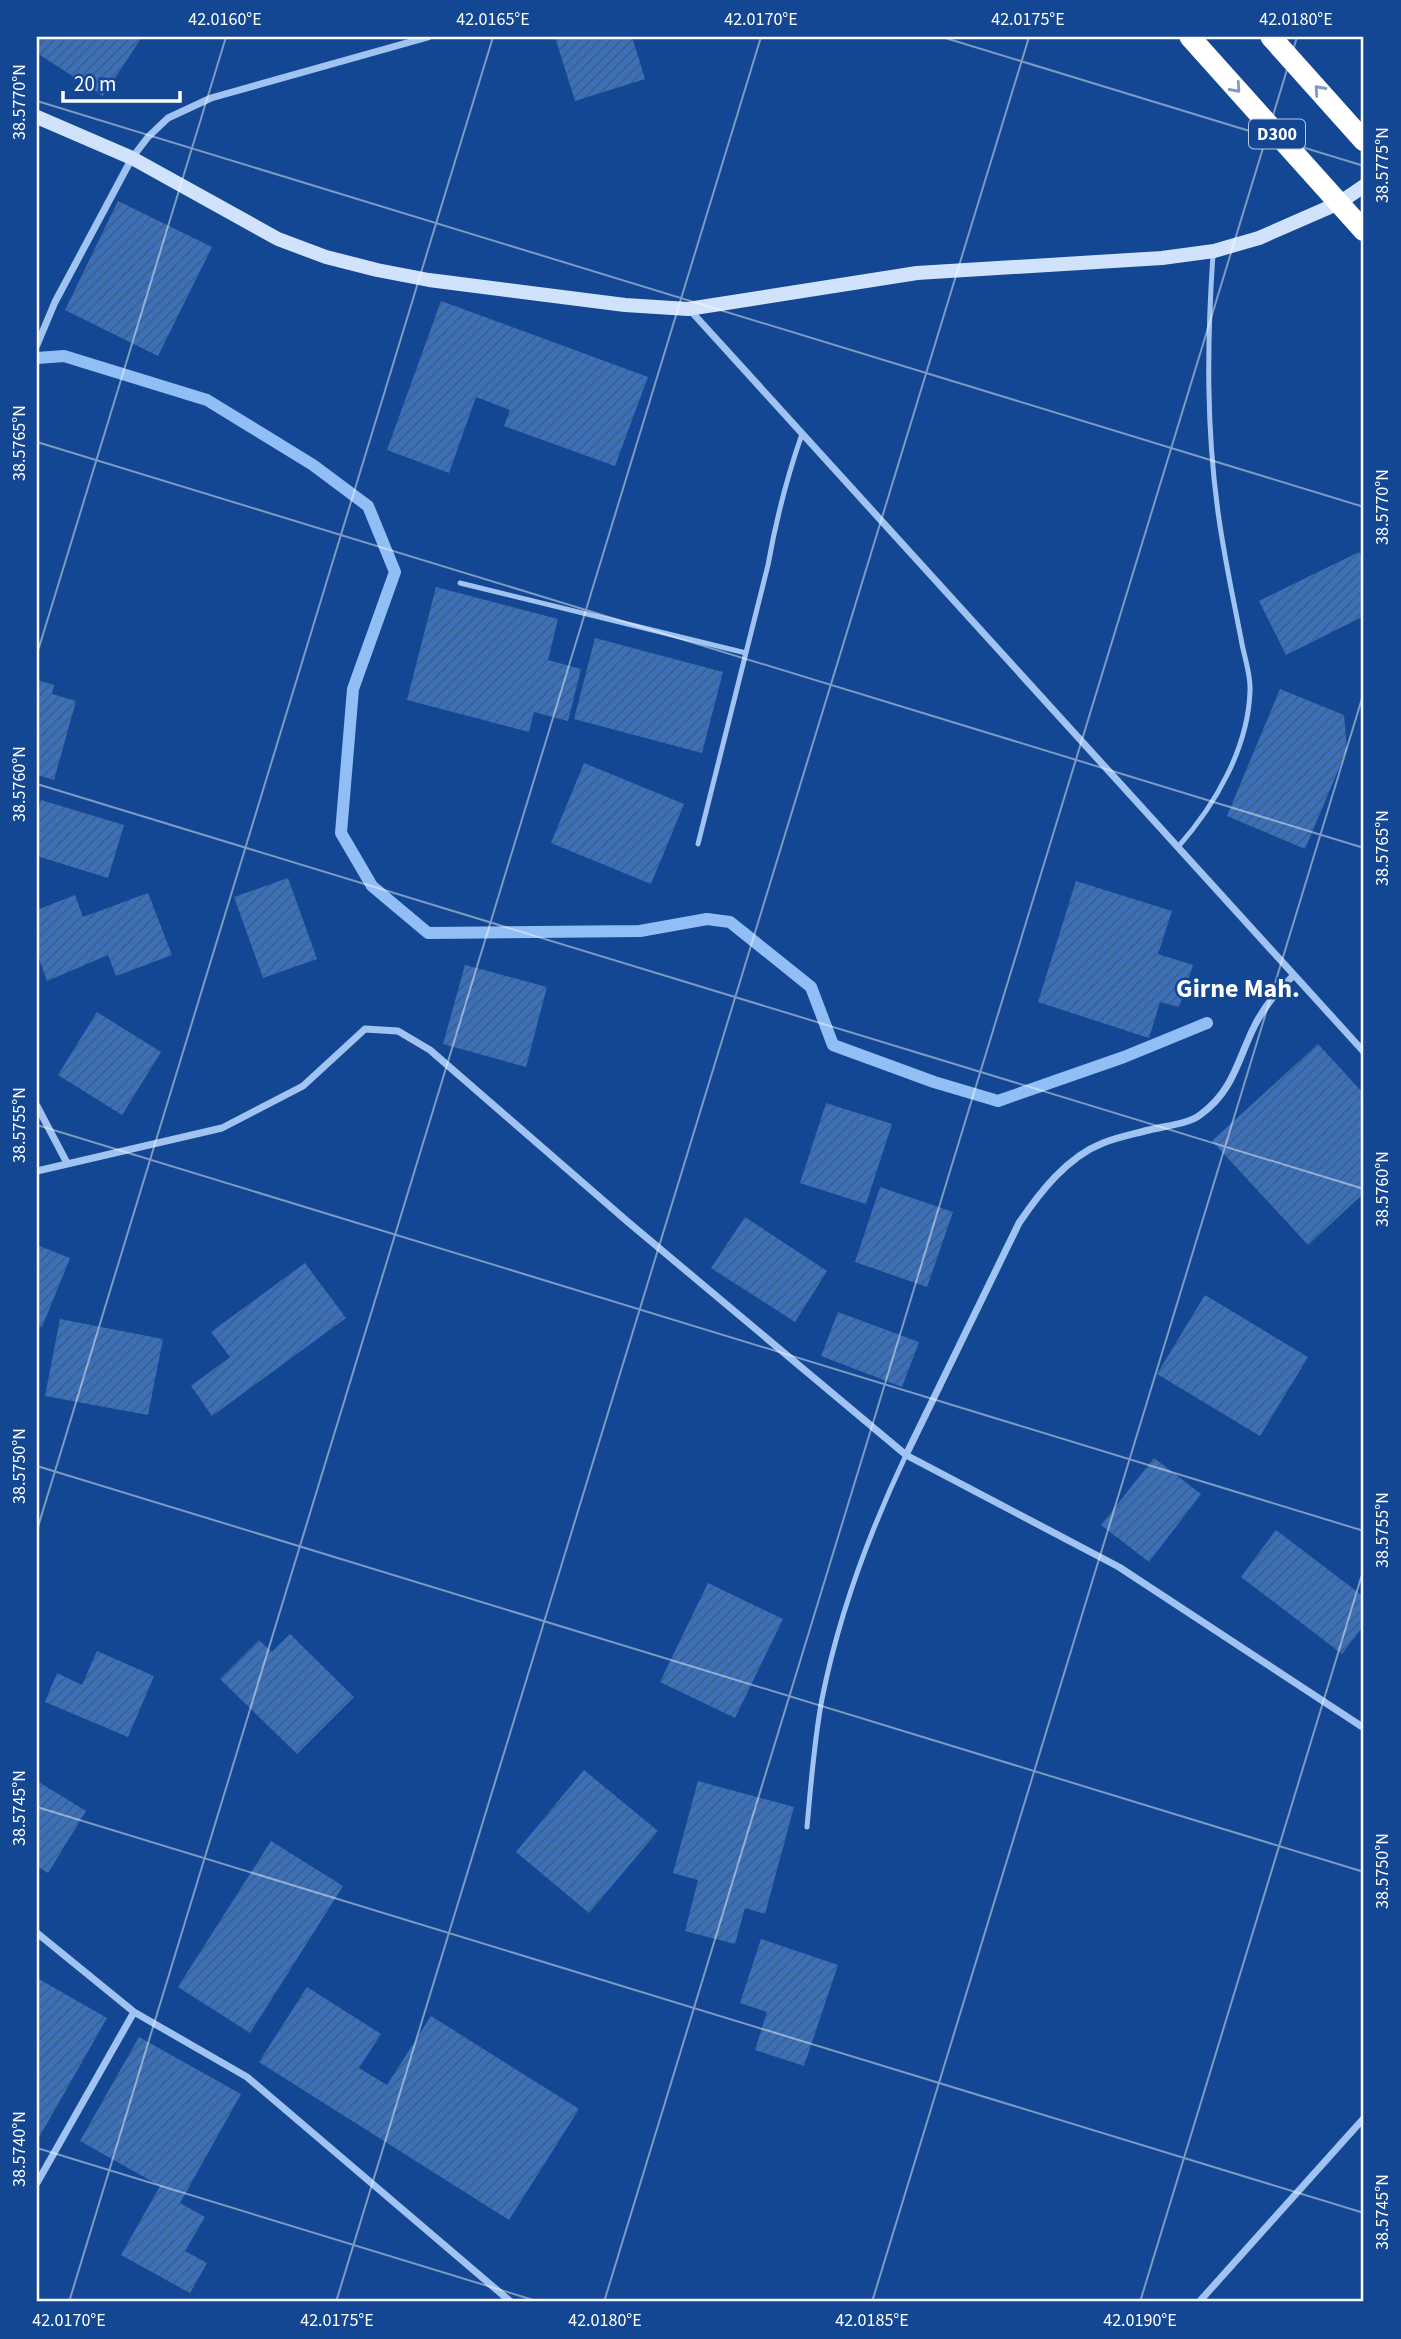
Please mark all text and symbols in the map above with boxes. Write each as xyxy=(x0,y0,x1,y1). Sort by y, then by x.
text: 42.0160°E xyxy=(188,7,262,32)
text: 42.0165°E xyxy=(456,7,530,32)
text: 42.0170°E xyxy=(724,7,798,32)
text: 42.0175°E xyxy=(991,7,1065,32)
text: 42.0180°E xyxy=(1259,7,1333,32)
scale bar xyxy=(63,60,180,104)
text: 38.5770°N xyxy=(7,64,32,140)
text: 20 m xyxy=(74,69,116,99)
one-way arrow xyxy=(1228,79,1240,92)
one-way arrow xyxy=(1315,86,1327,99)
road number: D300 xyxy=(1249,119,1305,148)
text: 38.5775°N xyxy=(1370,127,1395,203)
text: 38.5765°N xyxy=(7,405,32,481)
text: 38.5770°N xyxy=(1370,469,1395,545)
text: 38.5760°N xyxy=(7,746,32,822)
text: 38.5765°N xyxy=(1370,810,1395,886)
district label: Girne Mah. xyxy=(1176,970,1300,1007)
text: 38.5755°N xyxy=(7,1087,32,1163)
text: 38.5760°N xyxy=(1370,1151,1395,1227)
text: 38.5750°N xyxy=(7,1428,32,1504)
text: 38.5755°N xyxy=(1370,1492,1395,1568)
text: 38.5745°N xyxy=(7,1770,32,1846)
text: 38.5750°N xyxy=(1370,1833,1395,1909)
text: 38.5740°N xyxy=(7,2111,32,2187)
text: 38.5745°N xyxy=(1370,2174,1395,2250)
text: 42.0170°E xyxy=(32,2308,106,2333)
text: 42.0175°E xyxy=(300,2308,374,2333)
text: 42.0180°E xyxy=(568,2308,642,2333)
text: 42.0185°E xyxy=(835,2308,909,2333)
text: 42.0190°E xyxy=(1103,2308,1177,2333)

